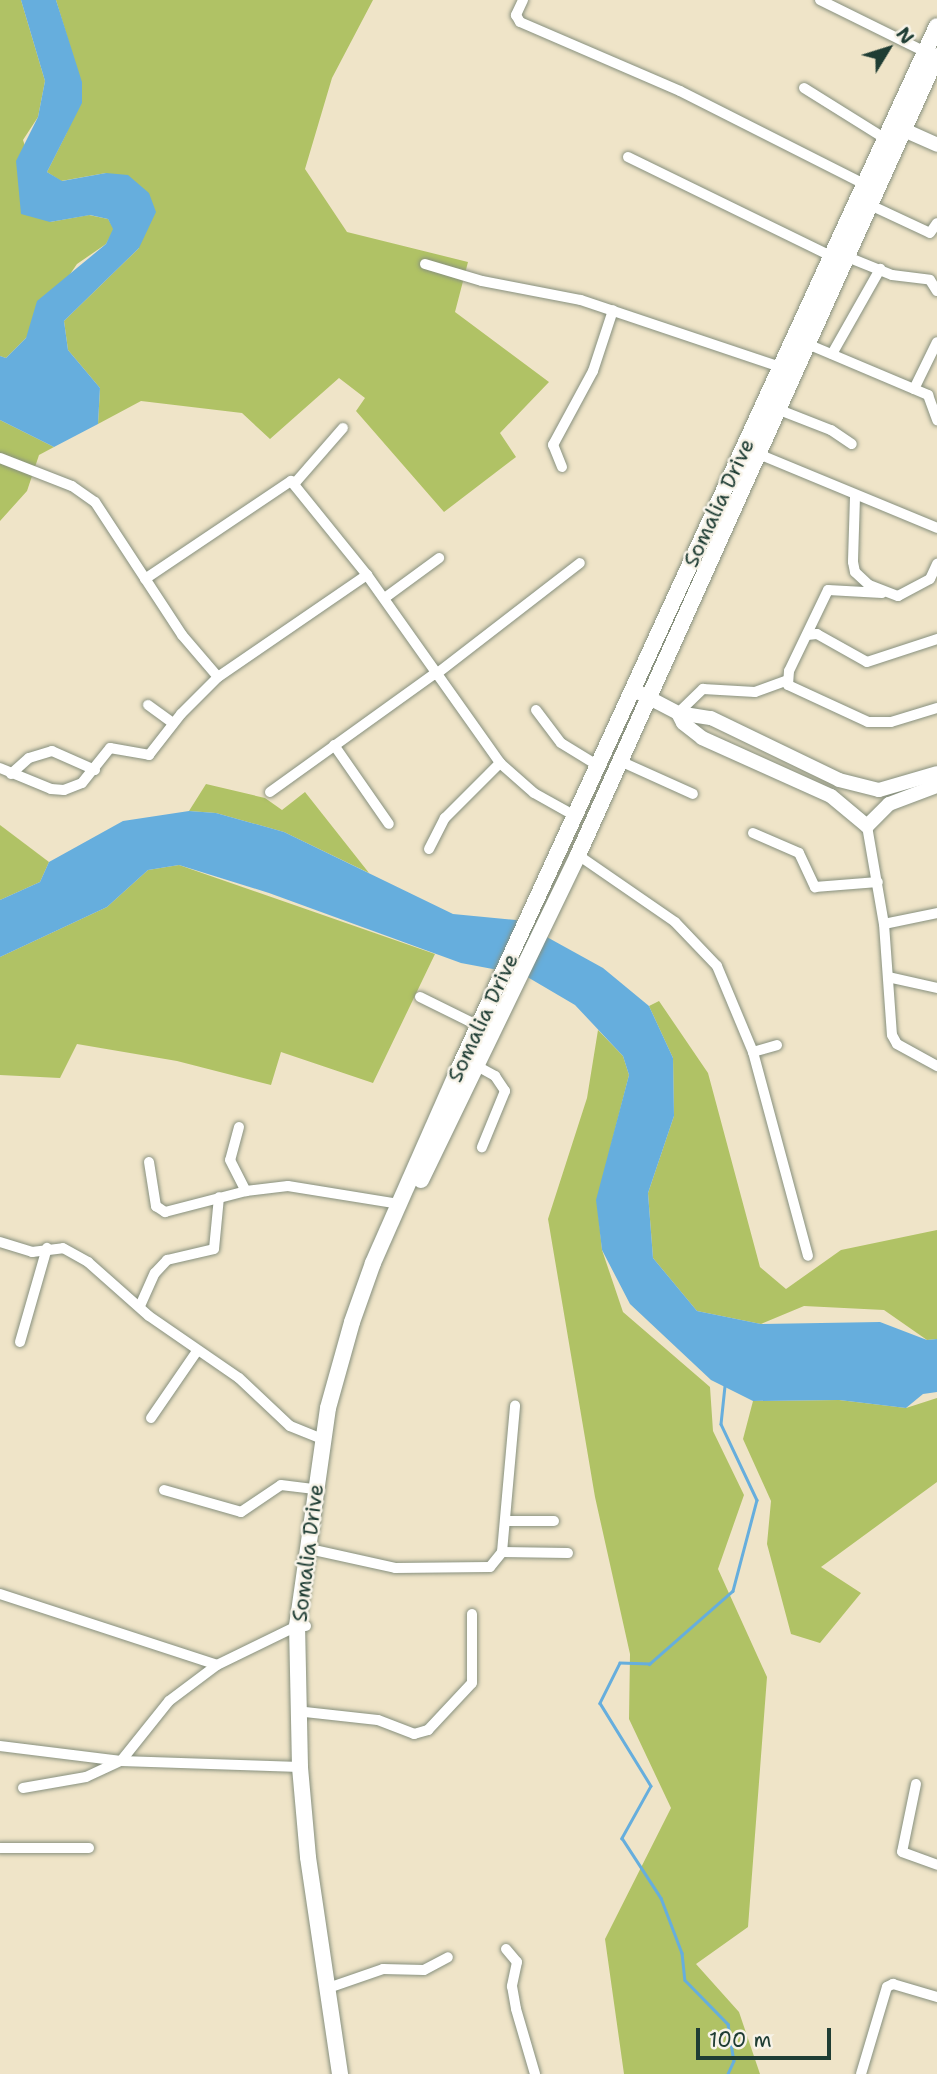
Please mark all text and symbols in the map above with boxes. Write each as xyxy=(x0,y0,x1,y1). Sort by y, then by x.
north arrow xyxy=(853,14,923,84)
text: N xyxy=(890,22,919,49)
street label: Somalia Drive xyxy=(678,435,760,571)
street label: Somalia Drive xyxy=(442,950,524,1086)
street label: Somalia Drive xyxy=(287,1483,329,1623)
scale bar xyxy=(699,2014,834,2058)
text: 100 m xyxy=(709,2026,772,2054)

